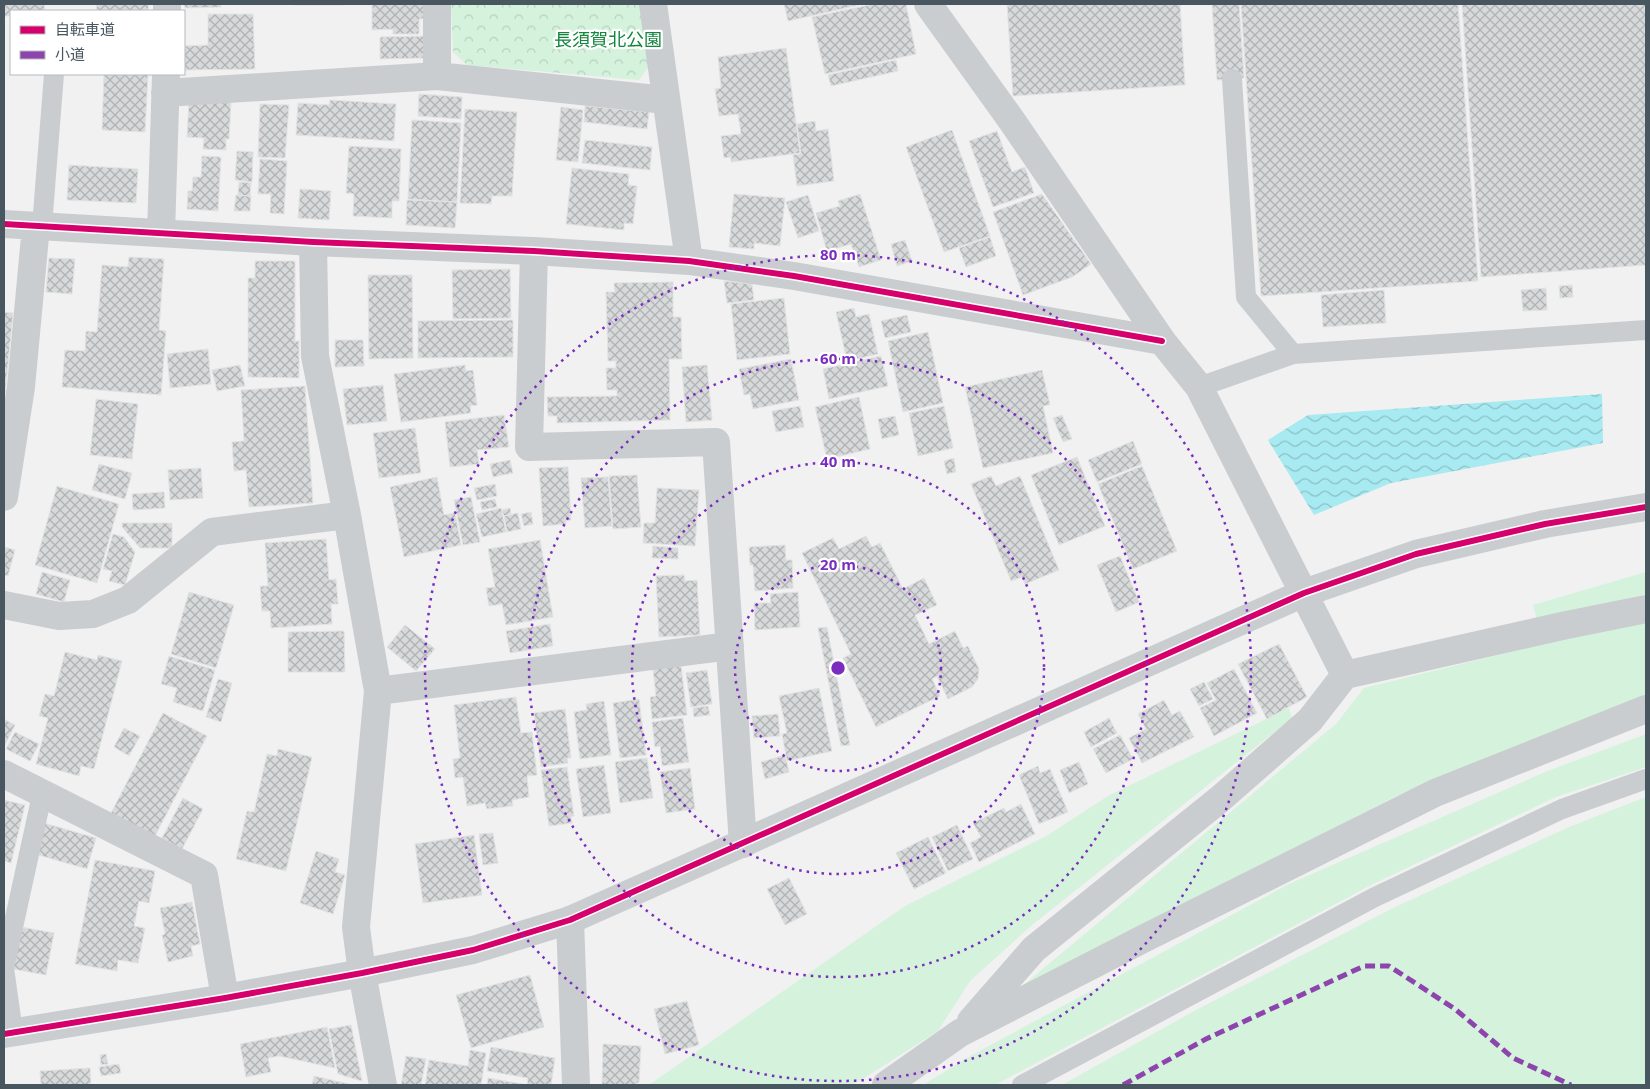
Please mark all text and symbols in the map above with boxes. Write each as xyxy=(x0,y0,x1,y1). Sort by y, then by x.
legend xyxy=(10,10,185,75)
text: 自転車道 xyxy=(55,19,115,39)
park label: 長須賀北公園 xyxy=(554,27,662,51)
text: 小道 xyxy=(55,44,85,64)
text: 80 m xyxy=(820,244,856,264)
text: 60 m xyxy=(820,348,856,368)
text: 40 m xyxy=(820,451,856,471)
text: 20 m xyxy=(820,554,856,574)
centre of rings xyxy=(829,659,847,677)

